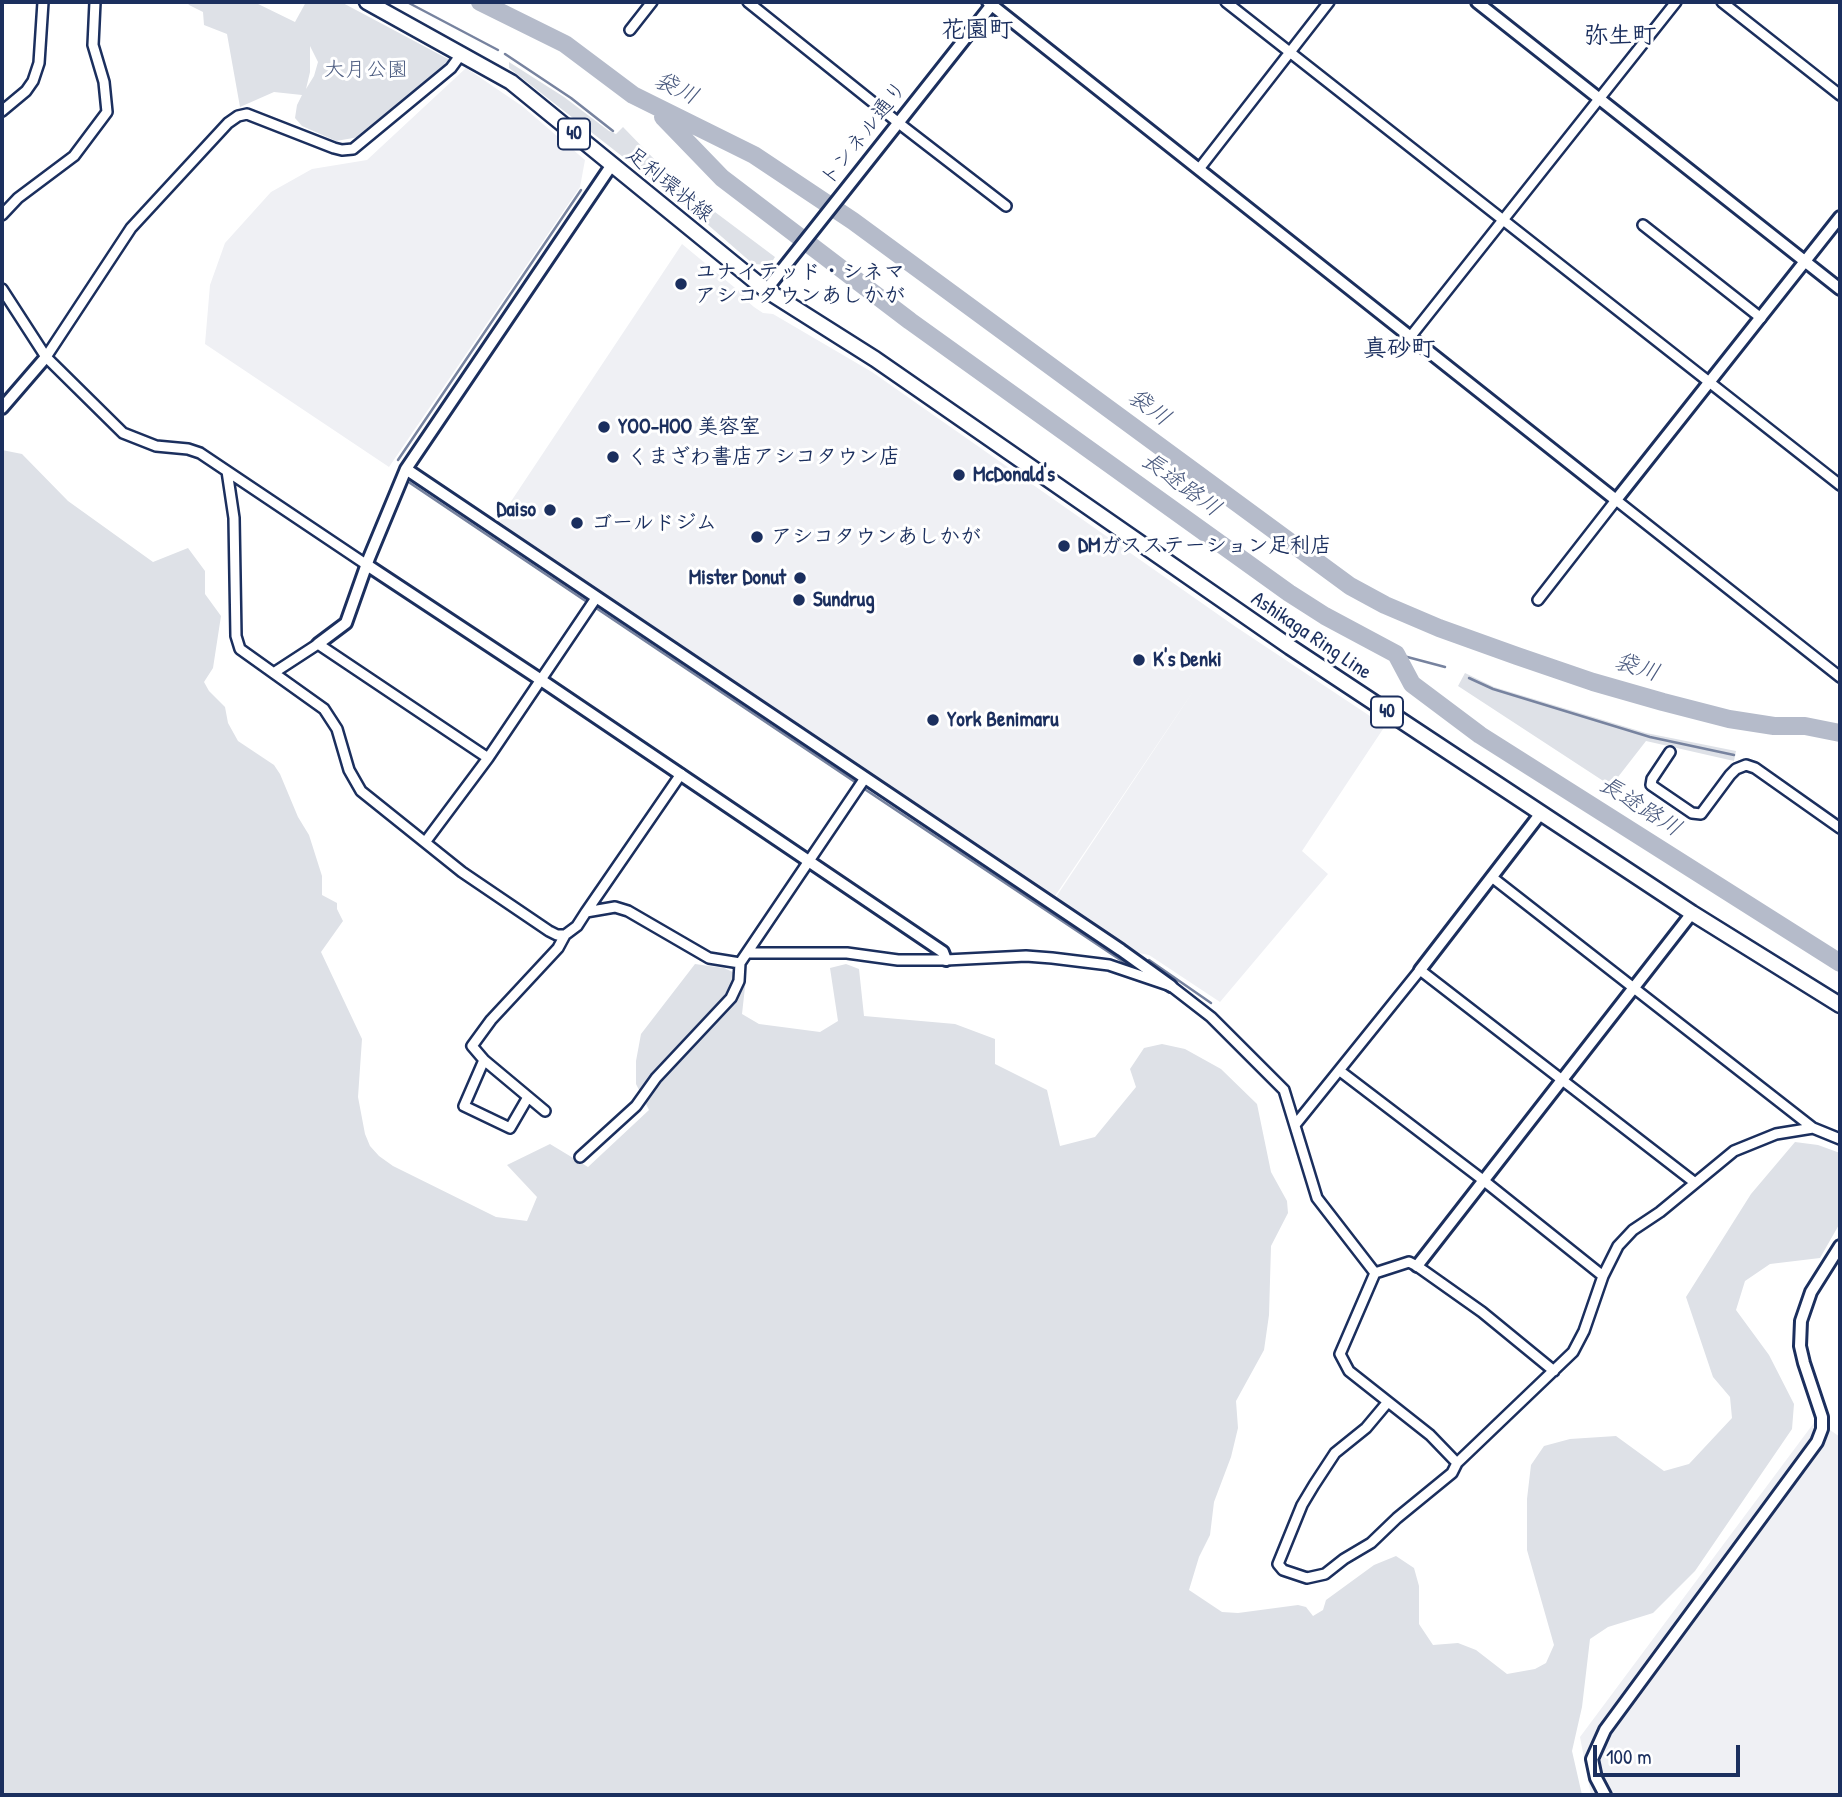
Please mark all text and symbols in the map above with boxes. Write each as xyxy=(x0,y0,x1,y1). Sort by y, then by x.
district label: 花園町 xyxy=(941,17,1013,45)
district label: 弥生町 xyxy=(1584,23,1656,51)
park label: 大月公園 xyxy=(324,57,408,83)
water label: 袋川 xyxy=(649,67,703,111)
street label: トンネル通り xyxy=(815,77,913,191)
road number: 40 xyxy=(558,118,590,150)
street label: 足利環状線 xyxy=(620,142,718,228)
place label: ユナイテッド・シネマ アシコタウンあしかが xyxy=(695,259,905,309)
marker: ユナイテッド・シネマ アシコタウンあしかが xyxy=(673,276,689,292)
district label: 真砂町 xyxy=(1363,336,1435,364)
water label: 袋川 xyxy=(1122,383,1176,433)
place label: YOO-HOO 美容室 xyxy=(618,414,760,440)
marker: YOO-HOO 美容室 xyxy=(596,419,612,435)
place label: くまざわ書店アシコタウン店 xyxy=(627,444,900,470)
water label: 長途路川 xyxy=(1136,447,1226,523)
marker: くまざわ書店アシコタウン店 xyxy=(605,449,621,465)
place label: McDonald's xyxy=(973,462,1055,488)
marker: McDonald's xyxy=(951,467,967,483)
place label: Daiso xyxy=(497,497,536,523)
marker: Daiso xyxy=(542,502,558,518)
place label: ゴールドジム xyxy=(591,510,717,536)
marker: ゴールドジム xyxy=(569,515,585,531)
place label: アシコタウンあしかが xyxy=(771,524,981,550)
marker: アシコタウンあしかが xyxy=(749,529,765,545)
place label: DMガスステーション足利店 xyxy=(1078,533,1331,559)
marker: DMガスステーション足利店 xyxy=(1056,538,1072,554)
place label: Mister Donut xyxy=(689,565,786,591)
marker: Mister Donut xyxy=(792,570,808,586)
place label: Sundrug xyxy=(813,587,875,613)
street label: Ashikaga Ring Line xyxy=(1246,587,1376,685)
marker: Sundrug xyxy=(791,592,807,608)
place label: K's Denki xyxy=(1153,647,1222,673)
water label: 袋川 xyxy=(1611,648,1663,688)
marker: K's Denki xyxy=(1131,652,1147,668)
road number: 40 xyxy=(1371,696,1403,727)
place label: York Benimaru xyxy=(947,707,1059,733)
marker: York Benimaru xyxy=(925,712,941,728)
water label: 長途路川 xyxy=(1594,771,1686,843)
scale bar xyxy=(1597,1730,1744,1774)
text: 100 m xyxy=(1606,1742,1652,1771)

